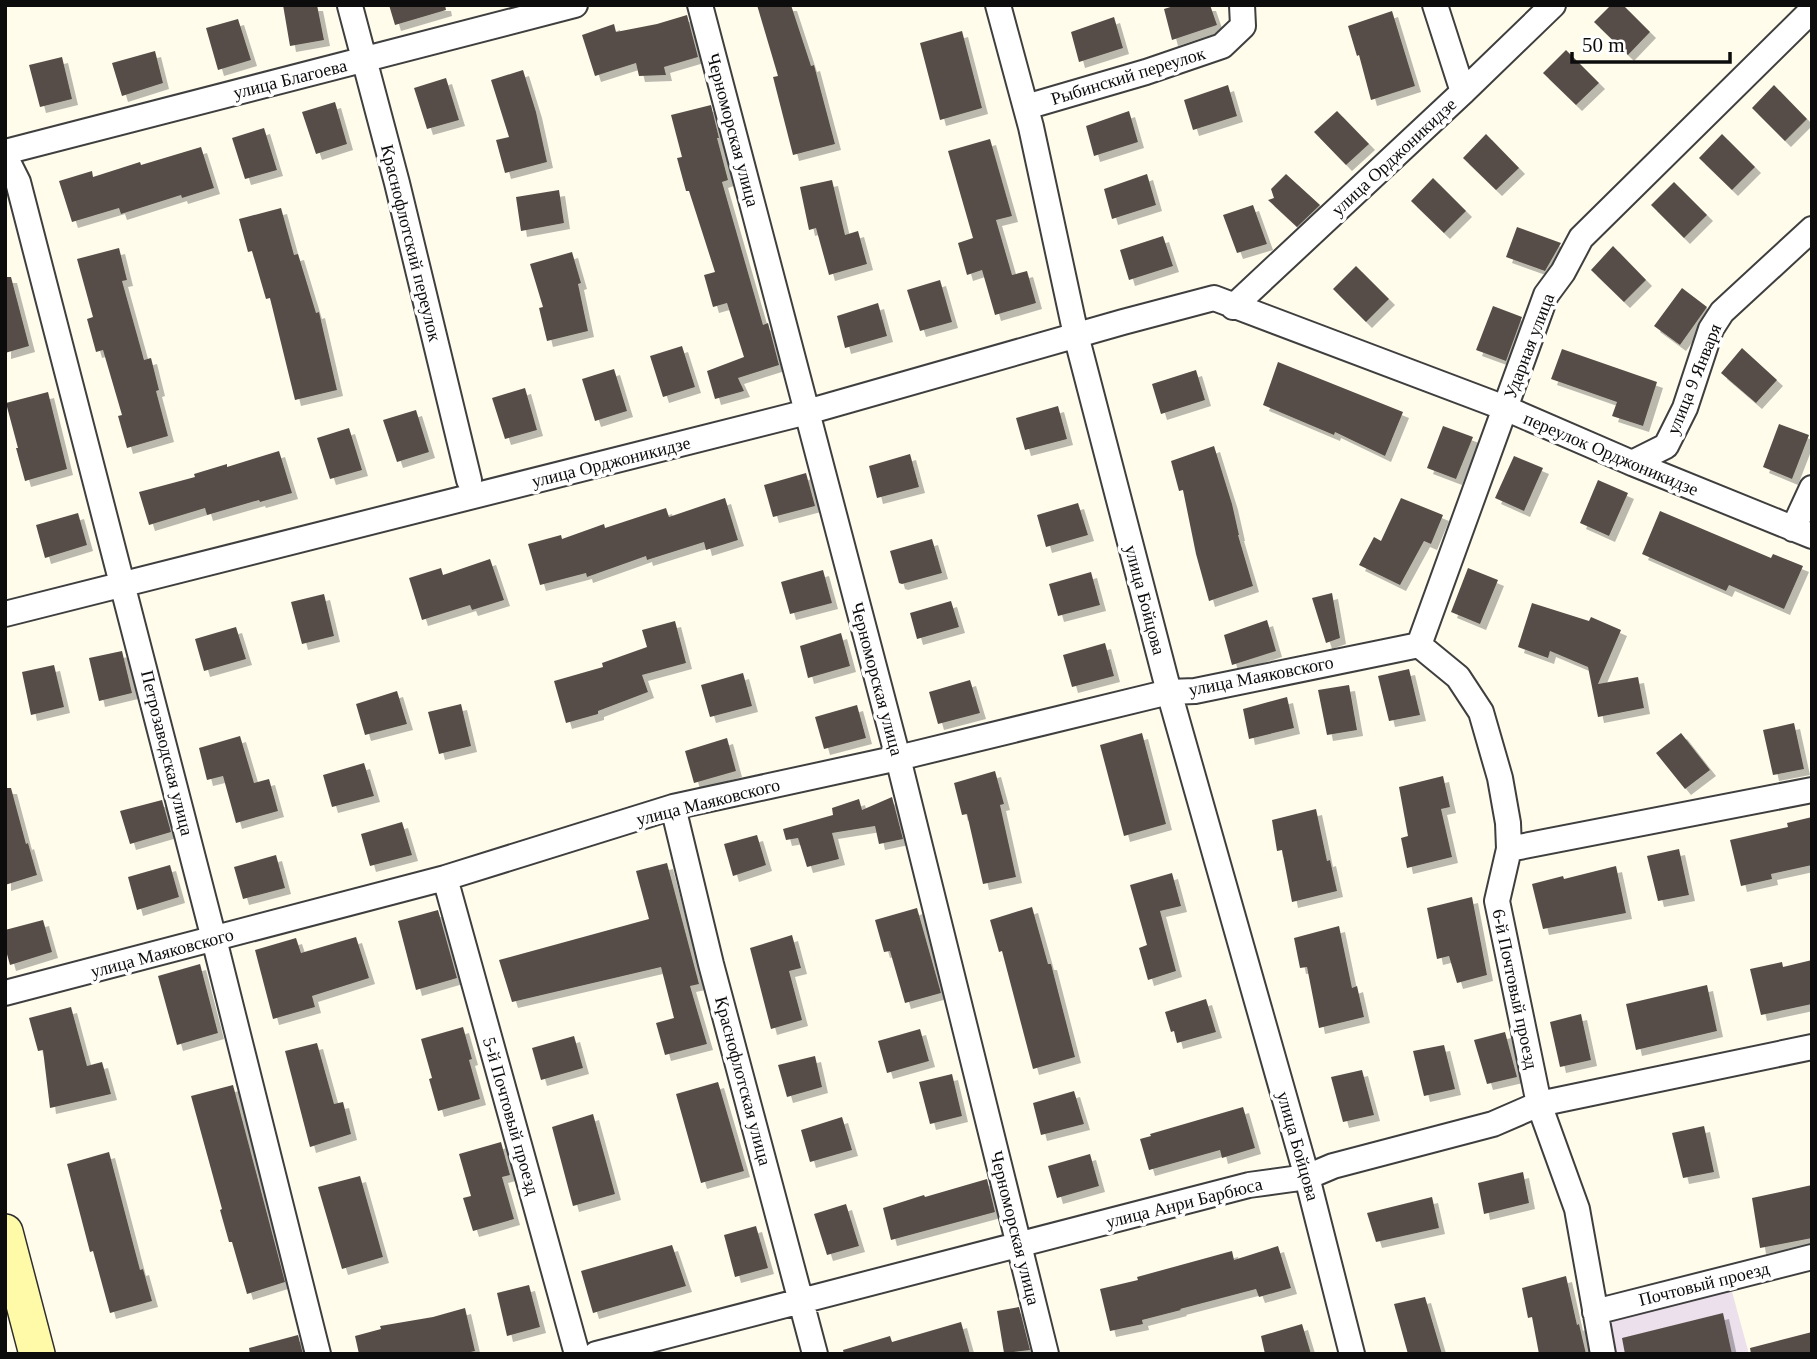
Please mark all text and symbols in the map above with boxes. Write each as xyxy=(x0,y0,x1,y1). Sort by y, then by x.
scale bar xyxy=(1572,21,1730,65)
text: 50 m xyxy=(1582,33,1625,57)
street label: Рыбинский переулок xyxy=(1049,43,1208,109)
street label: Черноморская улица xyxy=(703,51,763,209)
street label: улица Благоева xyxy=(231,55,349,103)
street label: улица Орджоникидзе xyxy=(1328,94,1460,220)
street label: Краснофлотский переулок xyxy=(377,142,445,344)
street label: Ударная улица xyxy=(1500,290,1558,401)
street label: улица 9 Января xyxy=(1663,321,1725,437)
street label: переулок Орджоникидзе xyxy=(1521,408,1701,500)
street label: улица Орджоникидзе xyxy=(530,433,692,491)
street label: улица Бойцова xyxy=(1121,543,1169,657)
street label: Черноморская улица xyxy=(847,600,907,758)
street label: улица Маяковского xyxy=(1187,652,1335,700)
street label: Петрозаводская улица xyxy=(137,668,197,838)
street label: улица Маяковского xyxy=(634,774,782,830)
street label: 6-й Почтовый проезд xyxy=(1488,907,1542,1071)
street label: улица Маяковского xyxy=(88,924,236,982)
street label: Краснофлотская улица xyxy=(711,994,775,1168)
street label: 5-й Почтовый проезд xyxy=(479,1035,543,1197)
street label: улица Бойцова xyxy=(1273,1089,1323,1203)
street label: Черноморская улица xyxy=(986,1149,1044,1307)
street label: улица Анри Барбюса xyxy=(1104,1174,1264,1232)
street label: Почтовый проезд xyxy=(1637,1258,1771,1310)

